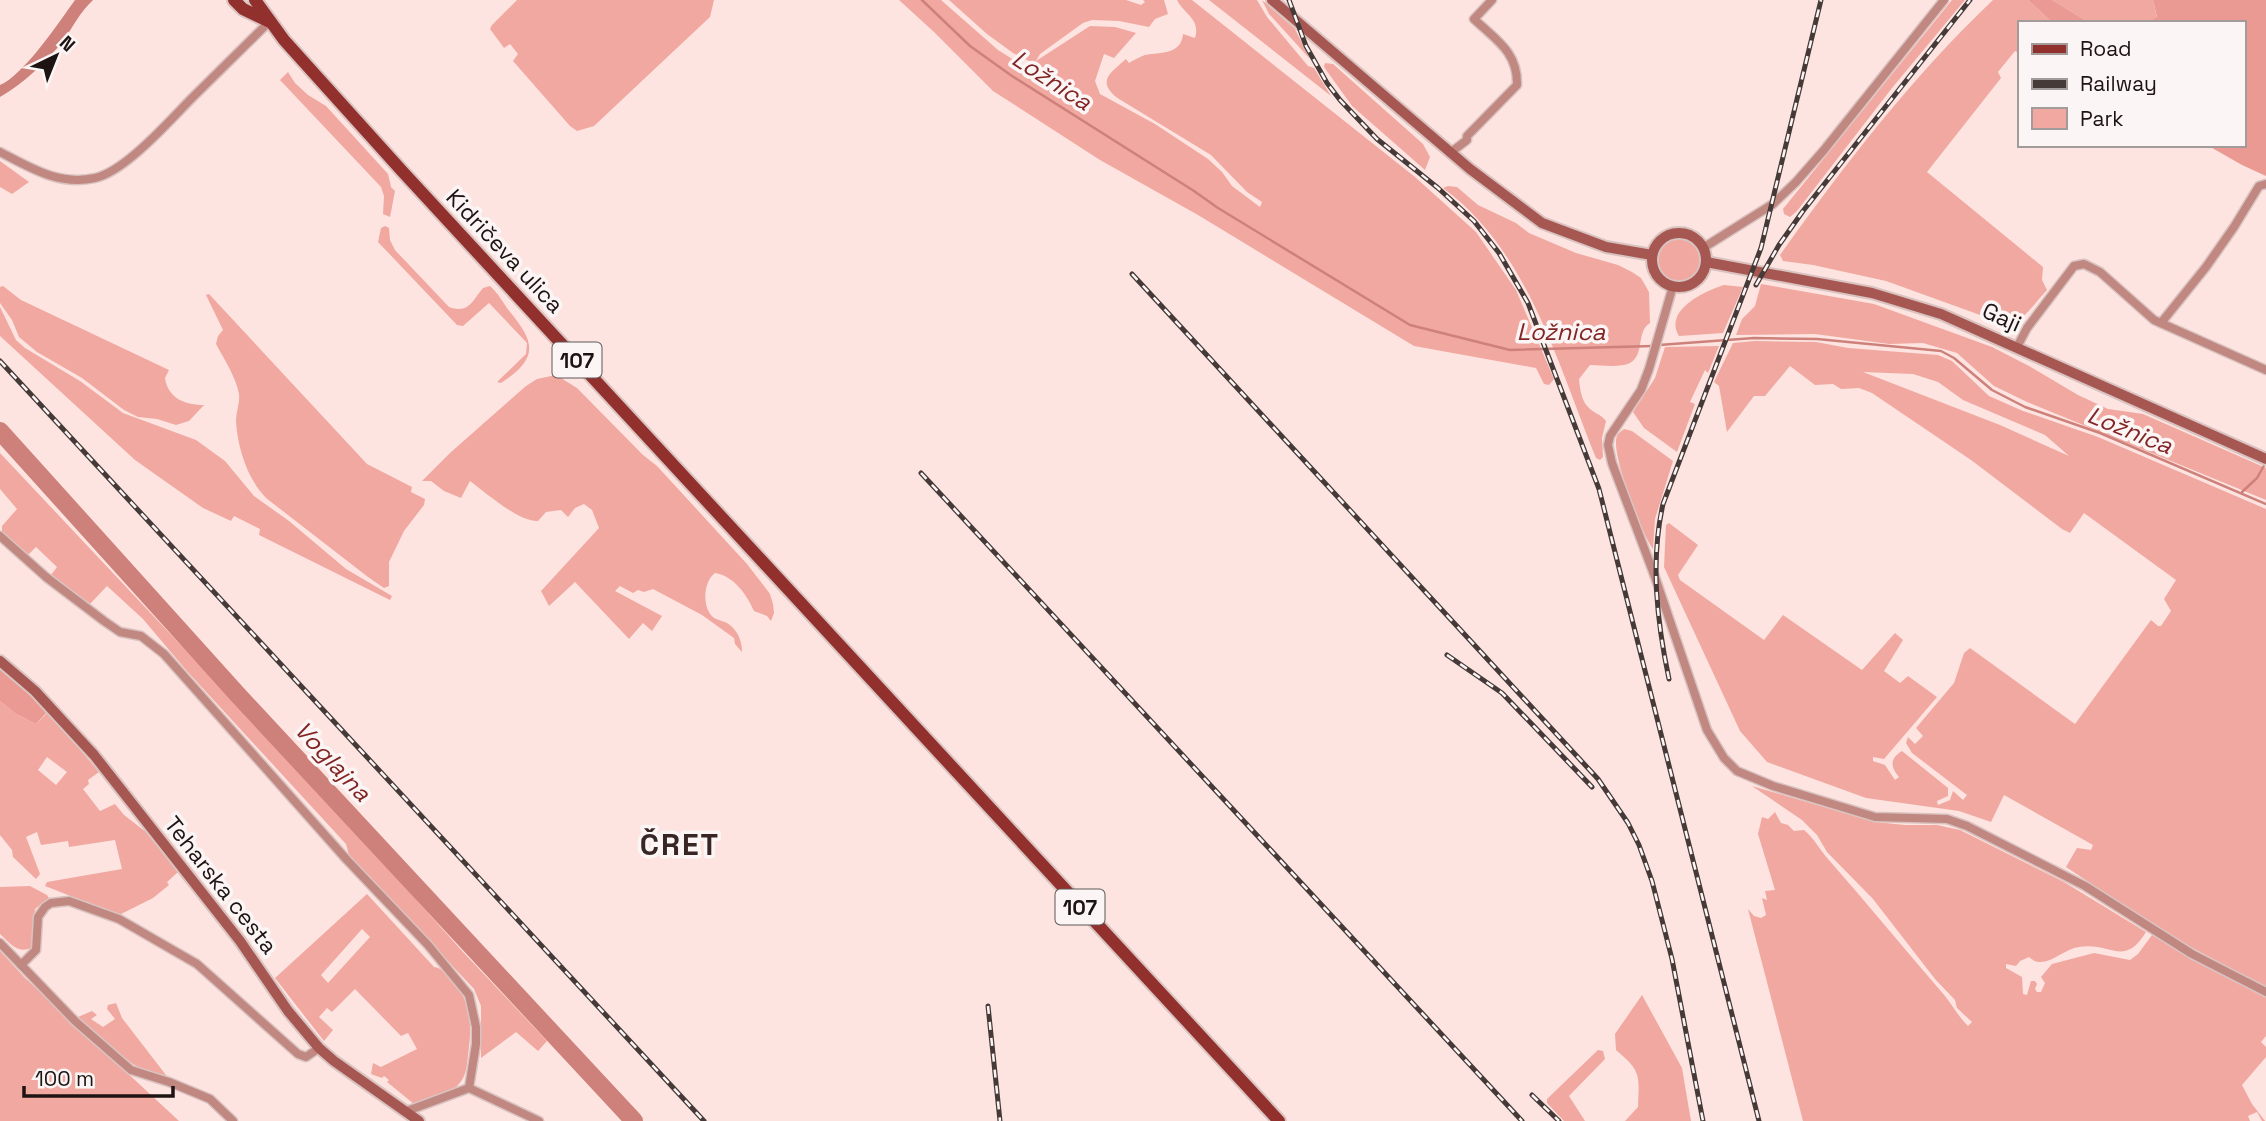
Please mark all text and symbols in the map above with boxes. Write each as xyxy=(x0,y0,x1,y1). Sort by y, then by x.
north arrow xyxy=(21,21,91,91)
legend xyxy=(2018,21,2245,147)
text: N xyxy=(54,30,80,57)
text: Road xyxy=(2080,35,2132,62)
water label: Ložnica xyxy=(1006,43,1098,117)
text: Railway xyxy=(2080,70,2157,97)
text: Park xyxy=(2080,105,2124,132)
street label: Kidričeva ulica xyxy=(440,183,570,319)
street label: Gaji xyxy=(1978,295,2026,339)
water label: Ložnica xyxy=(1517,316,1606,347)
road number: 107 xyxy=(552,342,602,378)
water label: Ložnica xyxy=(2083,399,2177,461)
water label: Voglajna xyxy=(288,714,378,808)
street label: Teharska cesta xyxy=(158,810,284,960)
district label: ČRET xyxy=(640,825,720,864)
road number: 107 xyxy=(1056,890,1104,925)
scale bar xyxy=(24,1054,173,1098)
text: 100 m xyxy=(35,1065,94,1092)

